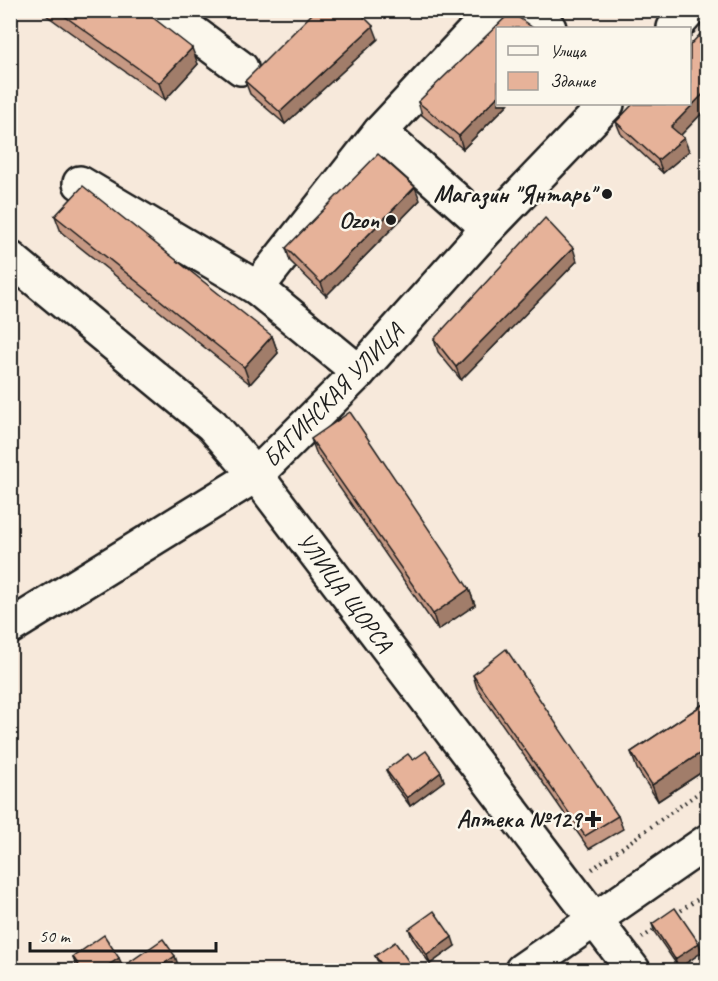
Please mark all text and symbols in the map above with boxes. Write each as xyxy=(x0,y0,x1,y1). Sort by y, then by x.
legend xyxy=(496,27,691,105)
text: Улица xyxy=(550,40,587,62)
text: Здание xyxy=(550,70,596,92)
place label: Магазин "Янтарь" xyxy=(433,179,600,210)
marker: Магазин "Янтарь" xyxy=(600,187,614,201)
place label: Ozon xyxy=(339,205,380,235)
marker: Ozon xyxy=(384,213,398,227)
street label: БАГИНСКАЯ УЛИЦА xyxy=(256,316,410,473)
street label: УЛИЦА ЩОРСА xyxy=(290,526,400,658)
place label: Аптека №129 xyxy=(457,804,583,834)
marker: Аптека №129 xyxy=(586,812,600,826)
scale bar xyxy=(30,915,216,953)
text: 50 m xyxy=(39,925,72,947)

